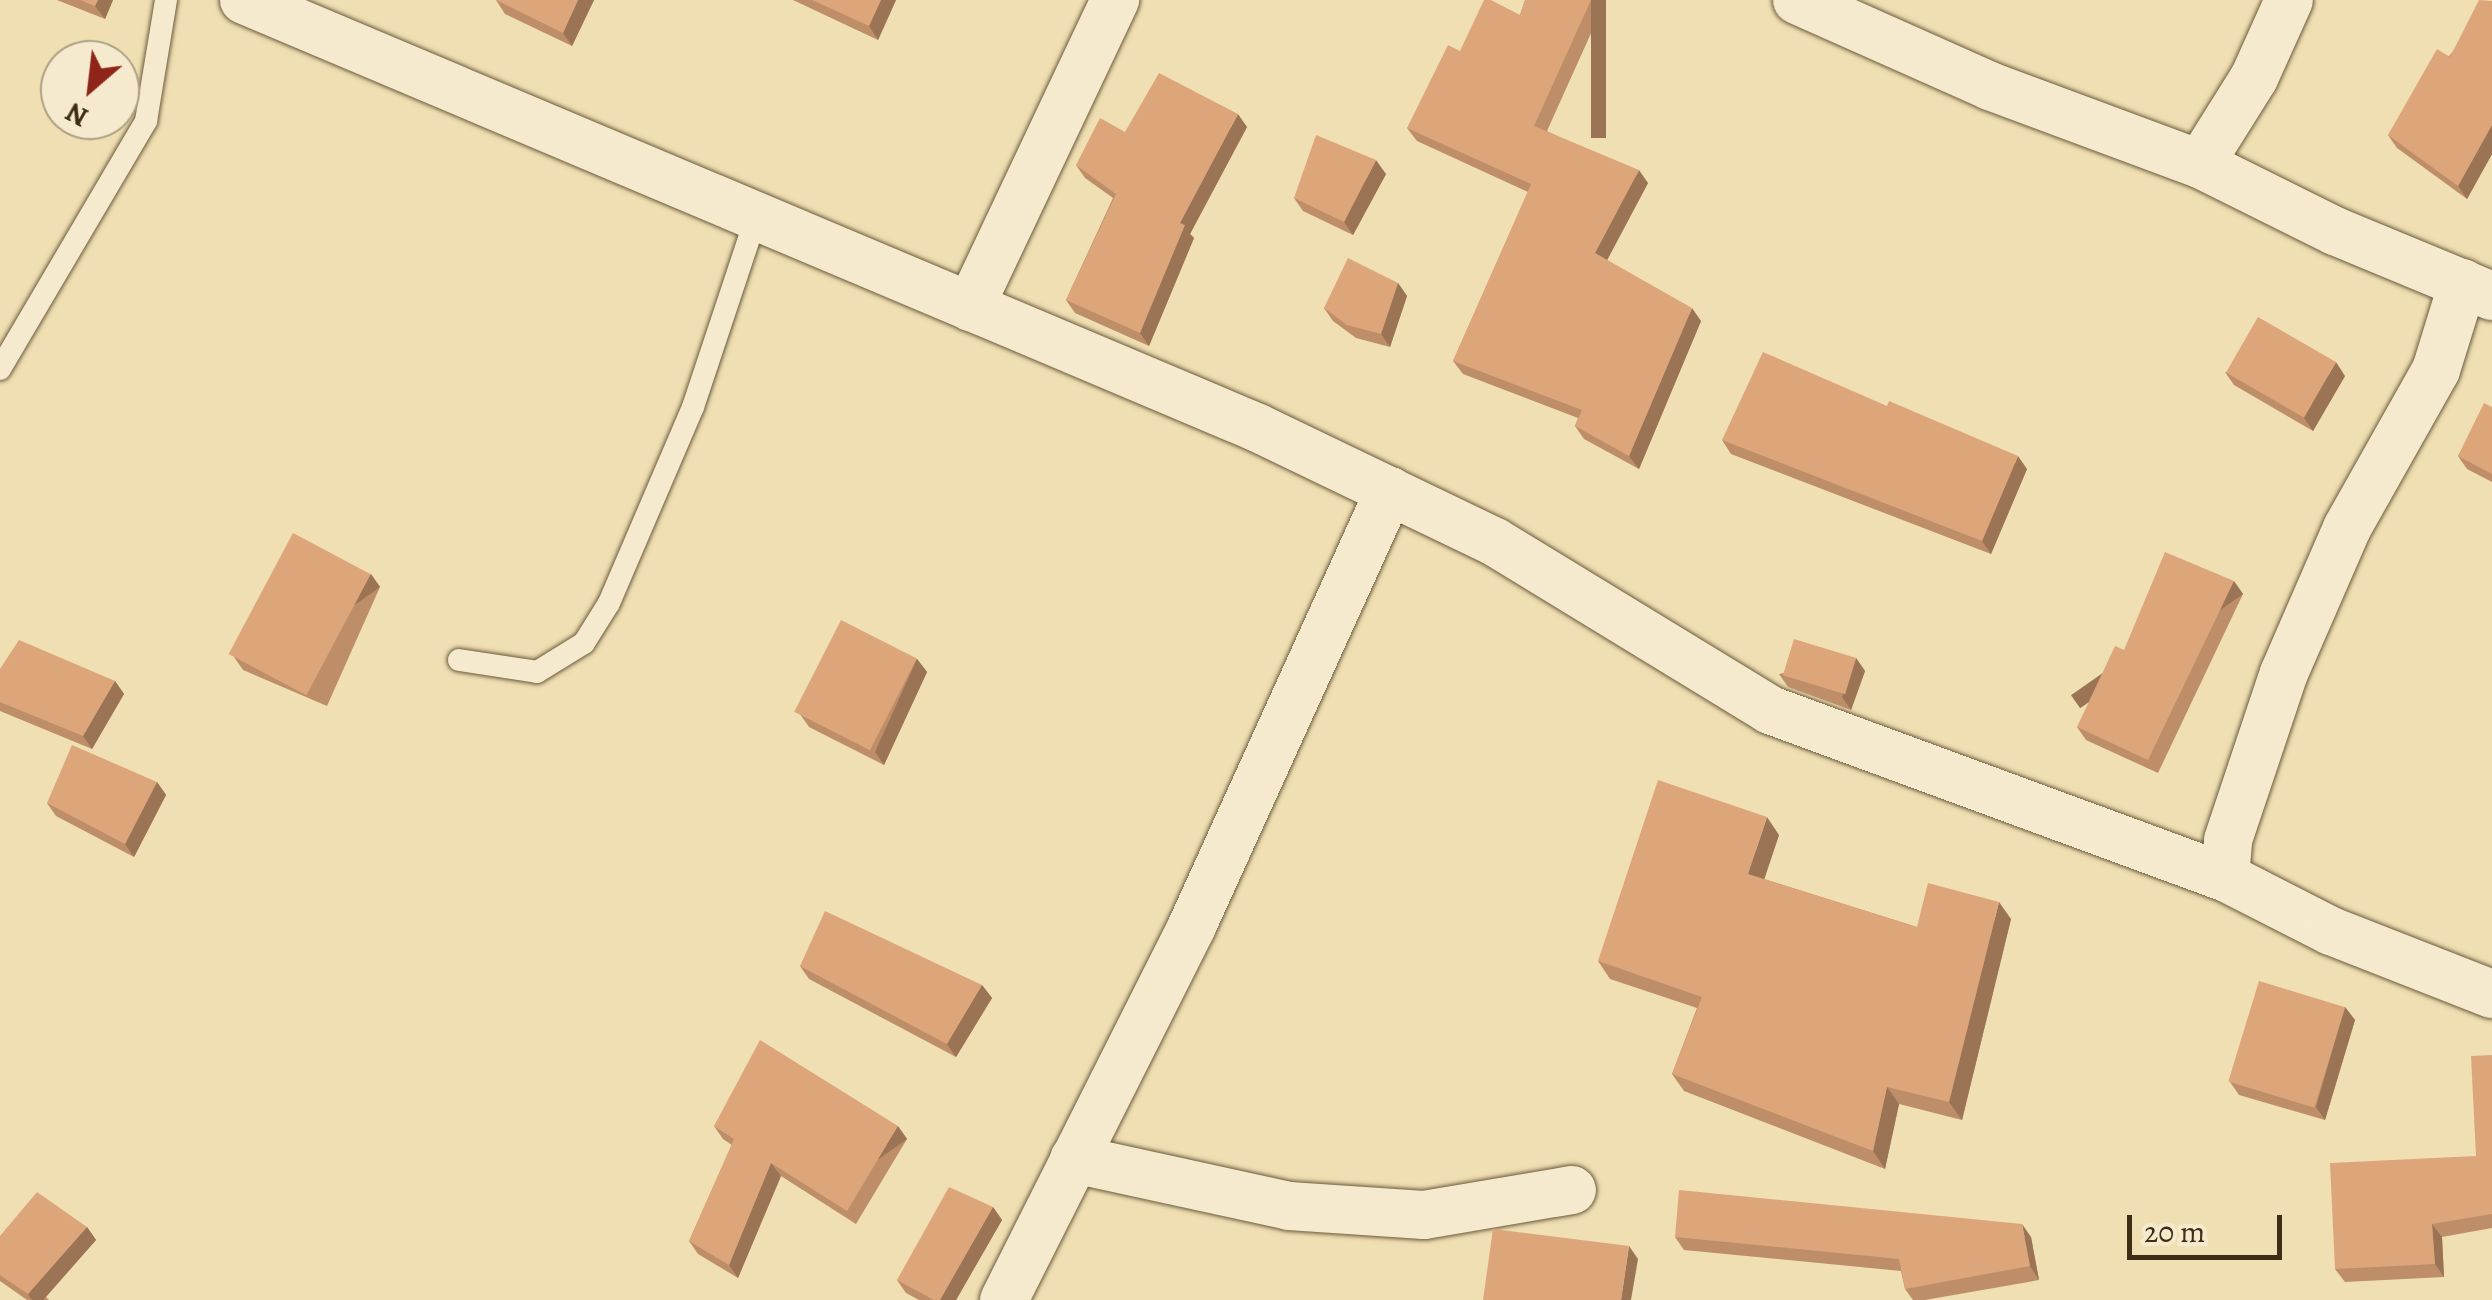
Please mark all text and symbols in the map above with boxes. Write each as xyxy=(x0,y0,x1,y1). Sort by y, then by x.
north arrow xyxy=(40,40,140,140)
text: N xyxy=(59,93,95,136)
scale bar xyxy=(2132,1195,2287,1257)
text: 20 m xyxy=(2144,1212,2205,1252)

